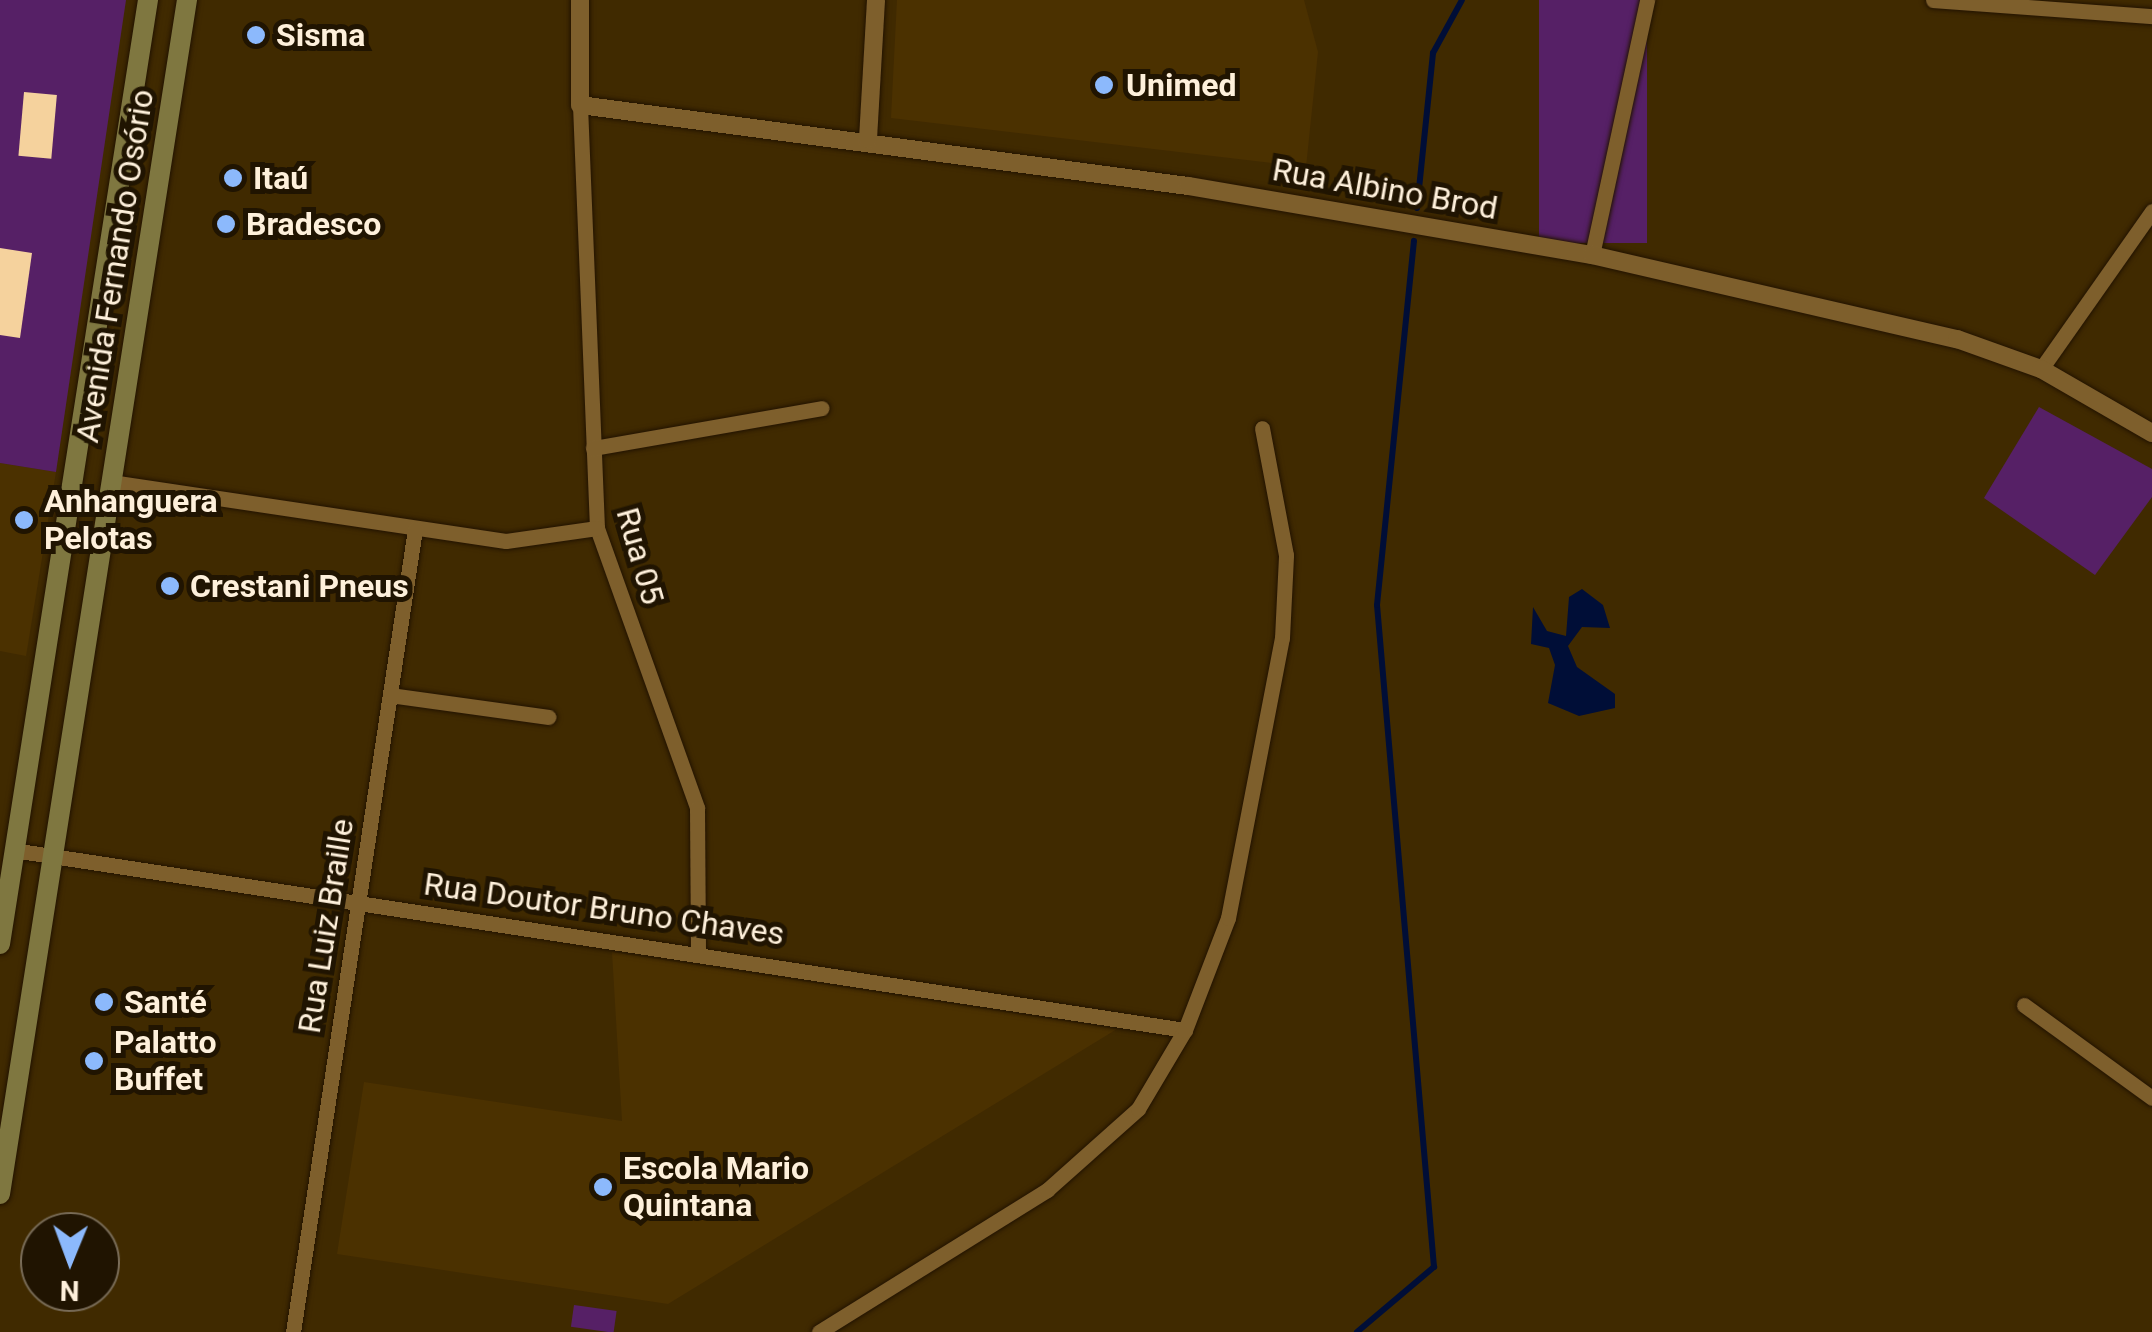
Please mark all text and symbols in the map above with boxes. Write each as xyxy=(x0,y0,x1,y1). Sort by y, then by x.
place label: Sisma xyxy=(276,16,365,54)
marker: Sisma xyxy=(245,24,267,46)
place label: Unimed xyxy=(1126,66,1237,104)
marker: Unimed xyxy=(1091,72,1117,98)
street label: Avenida Fernando Osório xyxy=(68,87,162,445)
street label: Rua Albino Brod xyxy=(1270,150,1500,228)
place label: Itaú xyxy=(253,159,308,197)
marker: Itaú xyxy=(222,167,244,189)
place label: Bradesco xyxy=(246,205,381,243)
marker: Bradesco xyxy=(215,213,237,235)
place label: Anhanguera Pelotas xyxy=(44,483,218,558)
street label: Rua 05 xyxy=(608,503,672,609)
marker: Anhanguera Pelotas xyxy=(13,509,35,531)
place label: Crestani Pneus xyxy=(190,567,409,605)
marker: Crestani Pneus xyxy=(159,575,181,597)
street label: Rua Luiz Braille xyxy=(290,816,362,1036)
street label: Rua Doutor Bruno Chaves xyxy=(421,865,787,953)
place label: Santé xyxy=(124,983,207,1021)
marker: Santé xyxy=(93,991,115,1013)
place label: Palatto Buffet xyxy=(114,1024,216,1099)
marker: Palatto Buffet xyxy=(83,1050,105,1072)
place label: Escola Mario Quintana xyxy=(623,1150,809,1225)
marker: Escola Mario Quintana xyxy=(592,1176,614,1198)
north arrow xyxy=(20,1212,120,1312)
text: N xyxy=(59,1274,80,1307)

